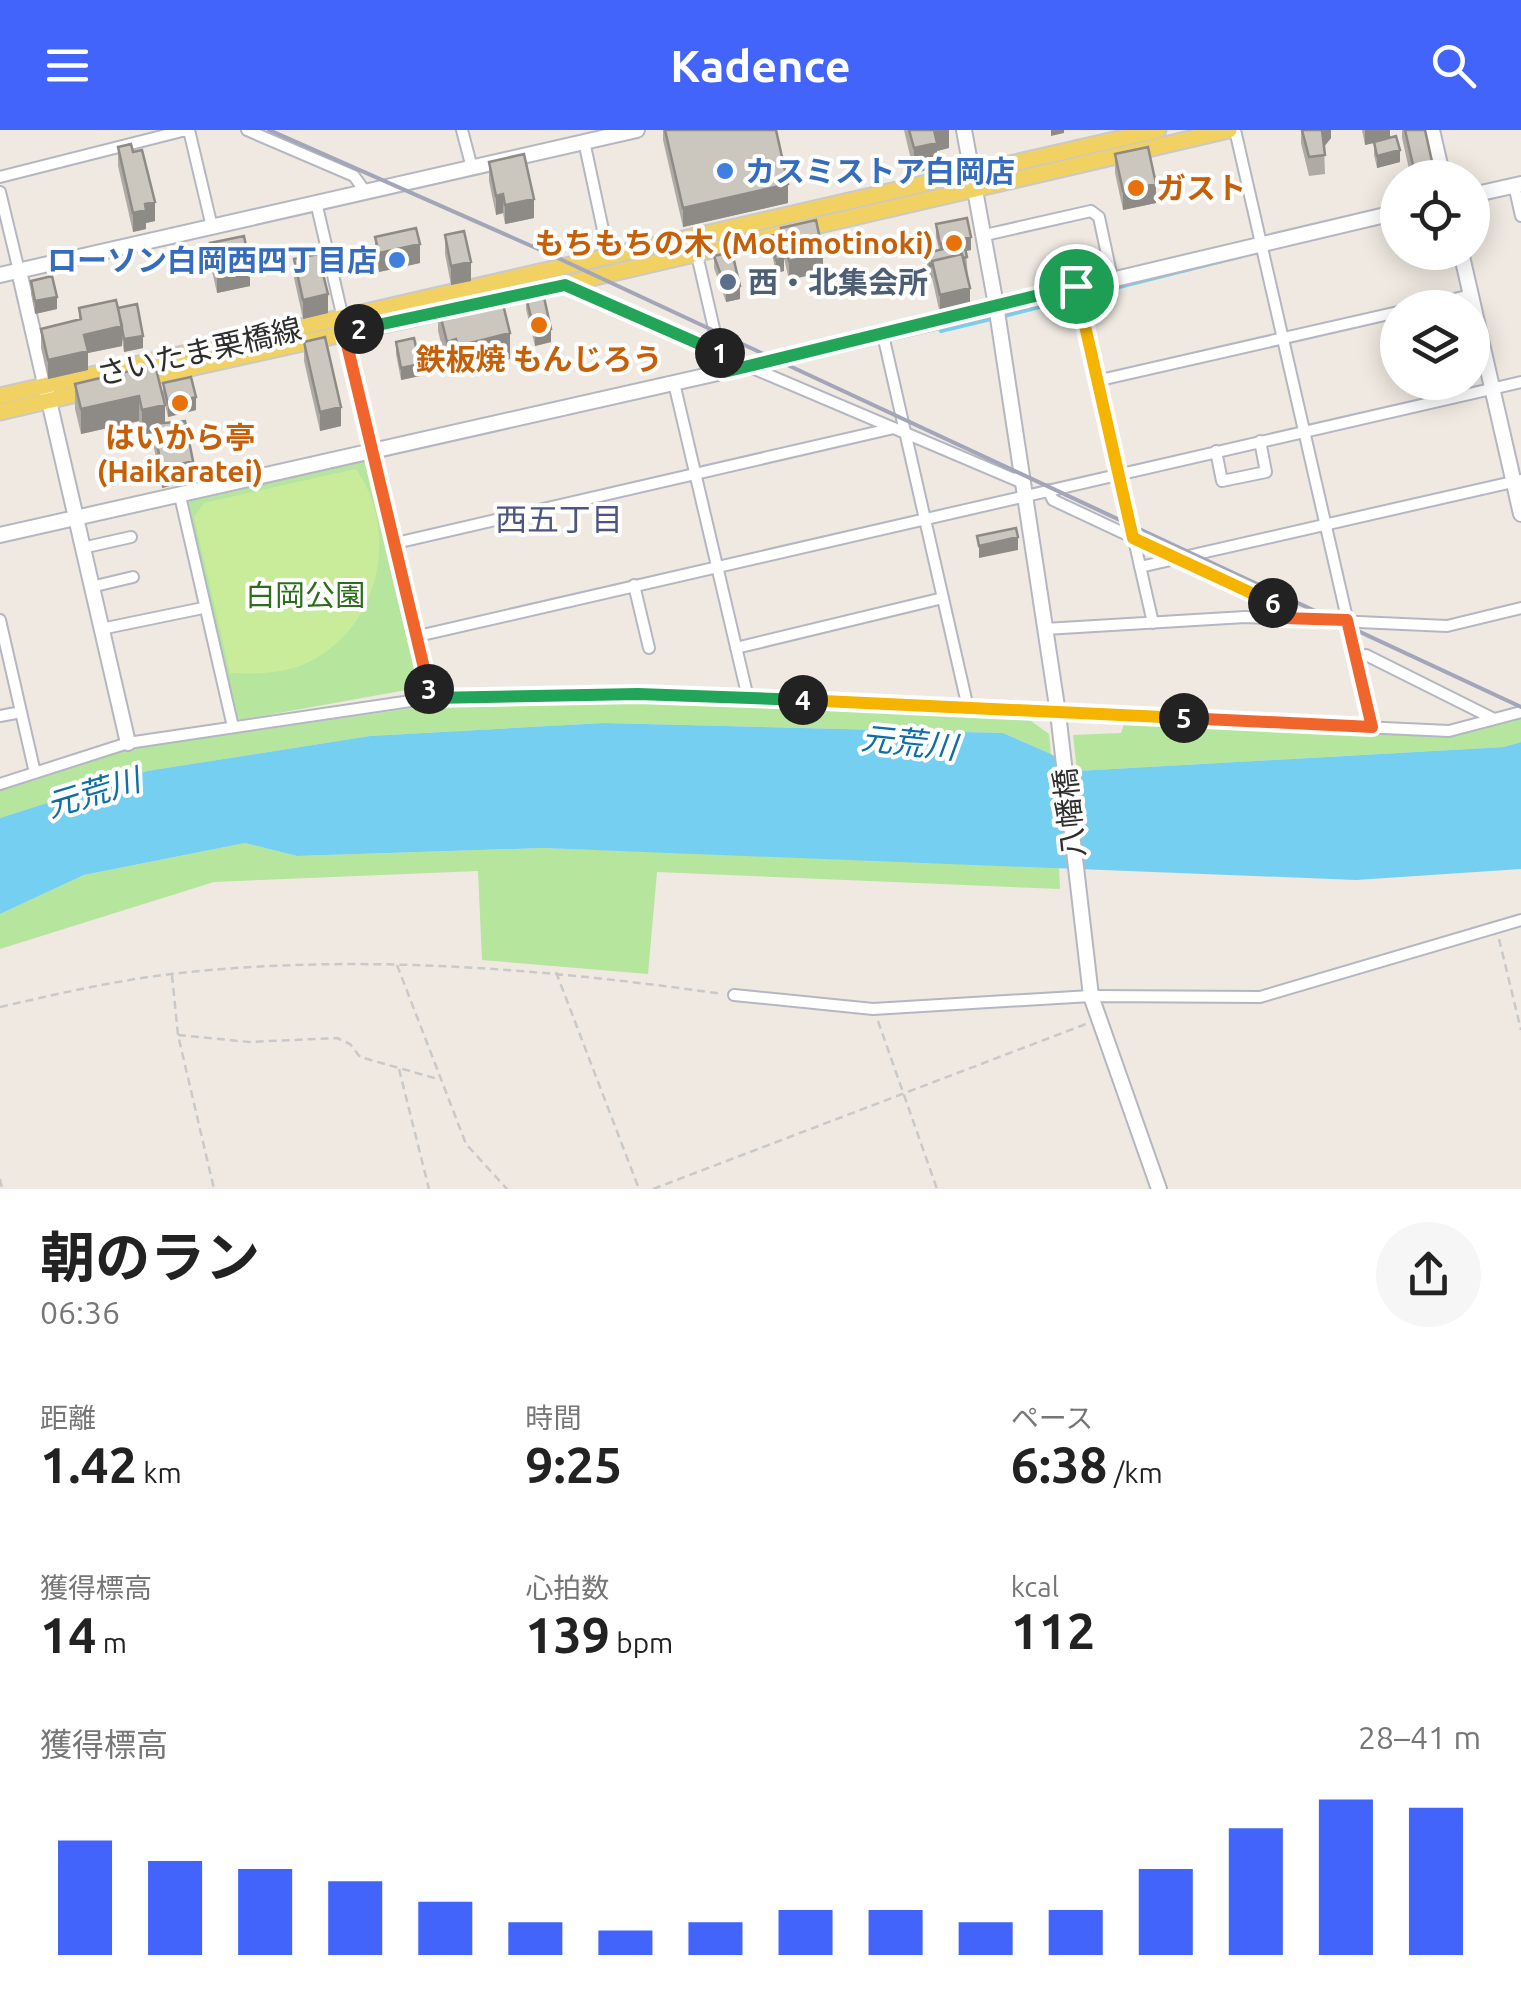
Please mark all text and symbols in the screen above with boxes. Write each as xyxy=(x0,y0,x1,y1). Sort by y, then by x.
icon: menu xyxy=(40,38,95,93)
icon: search xyxy=(1426,38,1481,93)
text: Kadence xyxy=(670,40,851,91)
place label: カスミストア白岡店 xyxy=(745,154,1015,188)
marker: カスミストア白岡店 xyxy=(714,160,736,182)
map controls xyxy=(1380,160,1490,400)
button: locate xyxy=(1380,160,1490,270)
place label: ガスト xyxy=(1156,171,1246,205)
marker: ガスト xyxy=(1125,177,1147,199)
place label: もちもちの木 (Motimotinoki) xyxy=(534,226,934,260)
marker: もちもちの木 (Motimotinoki) xyxy=(943,232,965,254)
place label: ローソン白岡西四丁目店 xyxy=(47,243,377,277)
pin xyxy=(1034,244,1119,329)
marker: ローソン白岡西四丁目店 xyxy=(386,249,408,271)
icon: arrive xyxy=(1049,259,1104,314)
place label: 西・北集会所 xyxy=(748,265,928,299)
marker: 西・北集会所 xyxy=(717,271,739,293)
button: layers xyxy=(1380,290,1490,400)
pin: 2 xyxy=(334,304,384,354)
street label: さいたま栗橋線 xyxy=(93,311,305,391)
text: 2 xyxy=(351,313,367,344)
marker: 鉄板焼 もんじろう xyxy=(528,314,550,336)
pin: 1 xyxy=(695,328,745,378)
text: 1 xyxy=(712,337,728,368)
place label: 鉄板焼 もんじろう xyxy=(415,342,663,376)
marker: はいから亭 (Haikaratei) xyxy=(169,392,191,414)
place label: はいから亭 (Haikaratei) xyxy=(97,420,263,488)
district label: 西五丁目 xyxy=(495,501,623,537)
park label: 白岡公園 xyxy=(245,578,365,612)
pin: 6 xyxy=(1248,578,1298,628)
text: 6 xyxy=(1265,587,1281,618)
pin: 3 xyxy=(404,664,454,714)
text: 3 xyxy=(421,673,437,704)
pin: 4 xyxy=(778,675,828,725)
text: 4 xyxy=(795,684,811,715)
pin: 5 xyxy=(1159,693,1209,743)
text: 5 xyxy=(1176,702,1192,733)
water label: 元荒川 xyxy=(859,719,962,765)
water label: 元荒川 xyxy=(42,760,147,823)
street label: 八幡橋 xyxy=(1047,766,1091,860)
button: share xyxy=(1376,1222,1481,1327)
text: 朝のラン xyxy=(40,1226,260,1287)
text: 06:36 xyxy=(40,1294,120,1330)
text: 距離 xyxy=(40,1402,96,1433)
text: 時間 xyxy=(525,1402,581,1433)
text: ペース xyxy=(1011,1402,1093,1433)
text: 1.42 xyxy=(40,1436,137,1492)
text: 9:25 xyxy=(525,1436,622,1492)
text: 6:38 xyxy=(1011,1436,1108,1492)
text: km xyxy=(137,1457,182,1488)
text: /km xyxy=(1108,1457,1163,1488)
text: kcal xyxy=(1011,1571,1059,1602)
text: 獲得標高 xyxy=(40,1572,152,1603)
text: 心拍数 xyxy=(525,1572,609,1603)
text: 112 xyxy=(1011,1602,1095,1658)
text: 14 xyxy=(40,1606,96,1662)
text: 139 xyxy=(525,1606,610,1662)
text: m xyxy=(96,1627,127,1658)
text: bpm xyxy=(610,1627,673,1658)
text: 28–41 m xyxy=(1358,1719,1481,1755)
text: 獲得標高 xyxy=(40,1726,168,1762)

